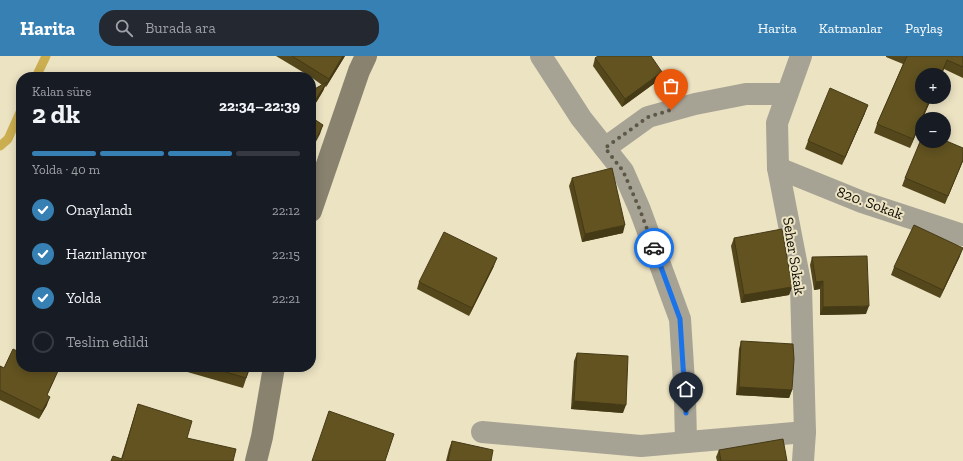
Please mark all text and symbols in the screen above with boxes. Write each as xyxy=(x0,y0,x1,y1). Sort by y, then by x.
search box xyxy=(99,10,379,46)
text: Harita xyxy=(20,17,75,40)
icon: search xyxy=(113,17,135,39)
text: Burada ara xyxy=(145,19,216,37)
text: Harita xyxy=(758,20,797,37)
text: Katmanlar xyxy=(819,20,883,37)
text: Paylaş xyxy=(905,20,943,37)
map controls xyxy=(915,68,951,148)
button: + xyxy=(915,68,951,104)
pin xyxy=(654,69,688,110)
icon: bag xyxy=(660,75,682,97)
text: Kalan süre xyxy=(32,84,91,99)
text: 22:34–22:39 xyxy=(219,97,300,115)
text: 2 dk xyxy=(32,98,80,130)
button: − xyxy=(915,112,951,148)
text: Yolda · 40 m xyxy=(32,162,100,177)
street label: 820. Sokak xyxy=(834,183,906,223)
icon: check xyxy=(32,199,54,221)
text: Onaylandı xyxy=(66,201,132,219)
text: 22:12 xyxy=(272,203,300,218)
street label: Seher Sokak xyxy=(779,216,809,296)
courier xyxy=(634,228,674,268)
icon: car xyxy=(643,237,665,259)
icon: check xyxy=(32,243,54,265)
text: Hazırlanıyor xyxy=(66,245,147,263)
text: 22:15 xyxy=(272,247,300,262)
icon: check xyxy=(32,287,54,309)
text: Yolda xyxy=(66,289,101,307)
text: 22:21 xyxy=(272,291,300,306)
text: Teslim edildi xyxy=(66,333,148,351)
pin xyxy=(669,372,703,413)
icon: home xyxy=(675,378,697,400)

